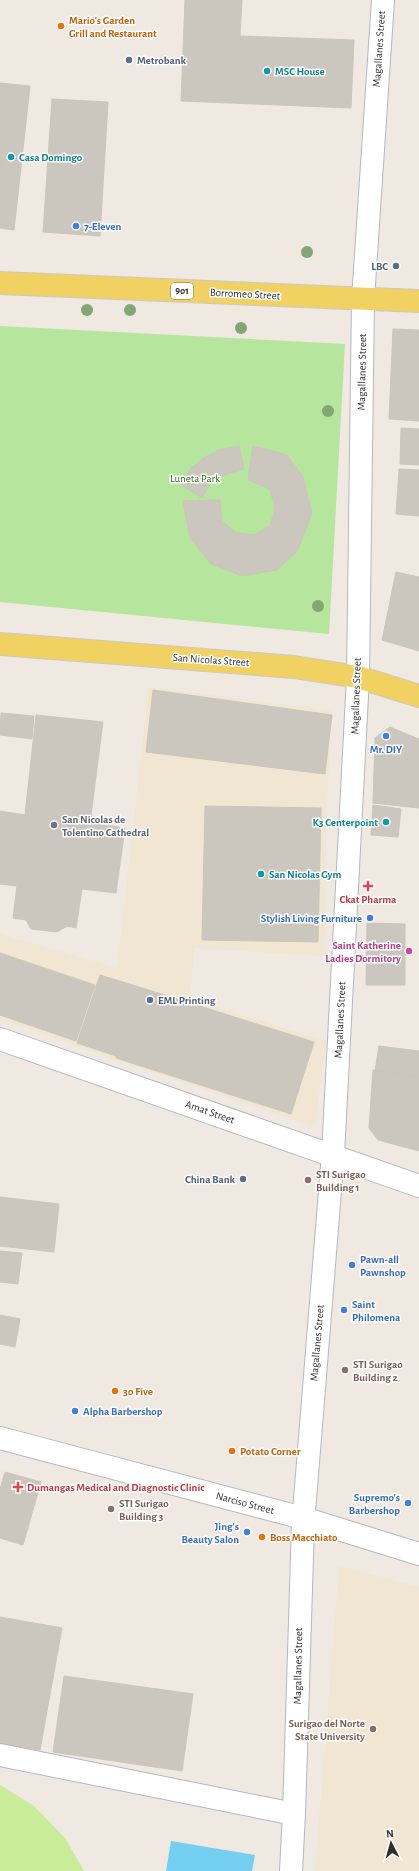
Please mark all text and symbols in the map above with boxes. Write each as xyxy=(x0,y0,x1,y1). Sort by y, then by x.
street label: Magallanes Street xyxy=(371,10,387,88)
place label: Mario's Garden Grill and Restaurant xyxy=(69,15,157,39)
marker: Mario's Garden Grill and Restaurant xyxy=(56,21,66,31)
marker: Metrobank xyxy=(124,55,134,65)
place label: Metrobank xyxy=(137,55,187,66)
marker: MSC House xyxy=(262,66,272,76)
place label: MSC House xyxy=(275,66,325,77)
marker: Casa Domingo xyxy=(6,152,16,162)
place label: Casa Domingo xyxy=(19,152,83,163)
marker: 7-Eleven xyxy=(71,221,81,231)
place label: 7-Eleven xyxy=(84,221,122,232)
place label: LBC xyxy=(371,261,388,272)
marker: LBC xyxy=(391,261,401,271)
road number: 901 xyxy=(171,283,193,299)
street label: Borromeo Street xyxy=(210,287,281,301)
street label: Magallanes Street xyxy=(356,333,368,411)
park label: Luneta Park xyxy=(170,473,220,484)
street label: San Nicolas Street xyxy=(172,652,250,668)
street label: Magallanes Street xyxy=(349,657,363,735)
marker: Mr. DIY xyxy=(381,731,391,741)
place label: Mr. DIY xyxy=(370,744,403,755)
place label: San Nicolas de Tolentino Cathedral xyxy=(62,814,149,838)
place label: K3 Centerpoint xyxy=(312,817,378,828)
marker: K3 Centerpoint xyxy=(381,817,391,827)
marker: San Nicolas de Tolentino Cathedral xyxy=(49,820,59,830)
marker: San Nicolas Gym xyxy=(256,869,266,879)
place label: San Nicolas Gym xyxy=(269,869,342,880)
marker: Ckat Pharma xyxy=(363,881,373,891)
place label: Ckat Pharma xyxy=(340,894,397,905)
place label: Stylish Living Furniture xyxy=(261,913,362,924)
marker: Stylish Living Furniture xyxy=(365,913,375,923)
place label: Saint Katherine Ladies Dormitory xyxy=(325,940,401,964)
marker: Saint Katherine Ladies Dormitory xyxy=(404,946,414,956)
street label: Magallanes Street xyxy=(332,981,348,1059)
marker: EML Printing xyxy=(145,995,155,1005)
place label: EML Printing xyxy=(158,995,216,1006)
street label: Amat Street xyxy=(184,1098,237,1126)
place label: STI Surigao Building 1 xyxy=(316,1169,366,1193)
place label: China Bank xyxy=(185,1174,236,1185)
marker: China Bank xyxy=(238,1174,248,1184)
marker: STI Surigao Building 1 xyxy=(303,1175,313,1185)
place label: Pawn-all Pawnshop xyxy=(360,1254,406,1278)
marker: Pawn-all Pawnshop xyxy=(347,1260,357,1270)
place label: Saint Philomena xyxy=(352,1299,401,1323)
street label: Magallanes Street xyxy=(308,1304,326,1382)
marker: Saint Philomena xyxy=(339,1305,349,1315)
place label: STI Surigao Building 2 xyxy=(353,1359,403,1383)
marker: STI Surigao Building 2 xyxy=(340,1365,350,1375)
marker: 30 Five xyxy=(110,1386,120,1396)
place label: 30 Five xyxy=(123,1386,153,1397)
marker: Alpha Barbershop xyxy=(70,1406,80,1416)
place label: Alpha Barbershop xyxy=(83,1406,163,1417)
marker: Potato Corner xyxy=(227,1446,237,1456)
place label: Potato Corner xyxy=(240,1446,301,1457)
marker: Dumangas Medical and Diagnostic Clinic xyxy=(12,1481,24,1493)
place label: Dumangas Medical and Diagnostic Clinic xyxy=(27,1482,205,1493)
street label: Narciso Street xyxy=(215,1490,276,1516)
place label: Supremo's Barbershop xyxy=(349,1492,400,1516)
place label: STI Surigao Building 3 xyxy=(119,1498,169,1522)
marker: Supremo's Barbershop xyxy=(403,1498,413,1508)
marker: STI Surigao Building 3 xyxy=(106,1504,116,1514)
place label: Jing's Beauty Salon xyxy=(182,1521,239,1545)
marker: Jing's Beauty Salon xyxy=(242,1527,252,1537)
marker: Boss Macchiato xyxy=(257,1532,267,1542)
place label: Boss Macchiato xyxy=(270,1532,338,1543)
street label: Magallanes Street xyxy=(292,1627,304,1705)
place label: Surigao del Norte State University xyxy=(288,1718,365,1742)
marker: Surigao del Norte State University xyxy=(368,1724,378,1734)
north arrow xyxy=(371,1823,411,1863)
text: N xyxy=(386,1828,394,1839)

